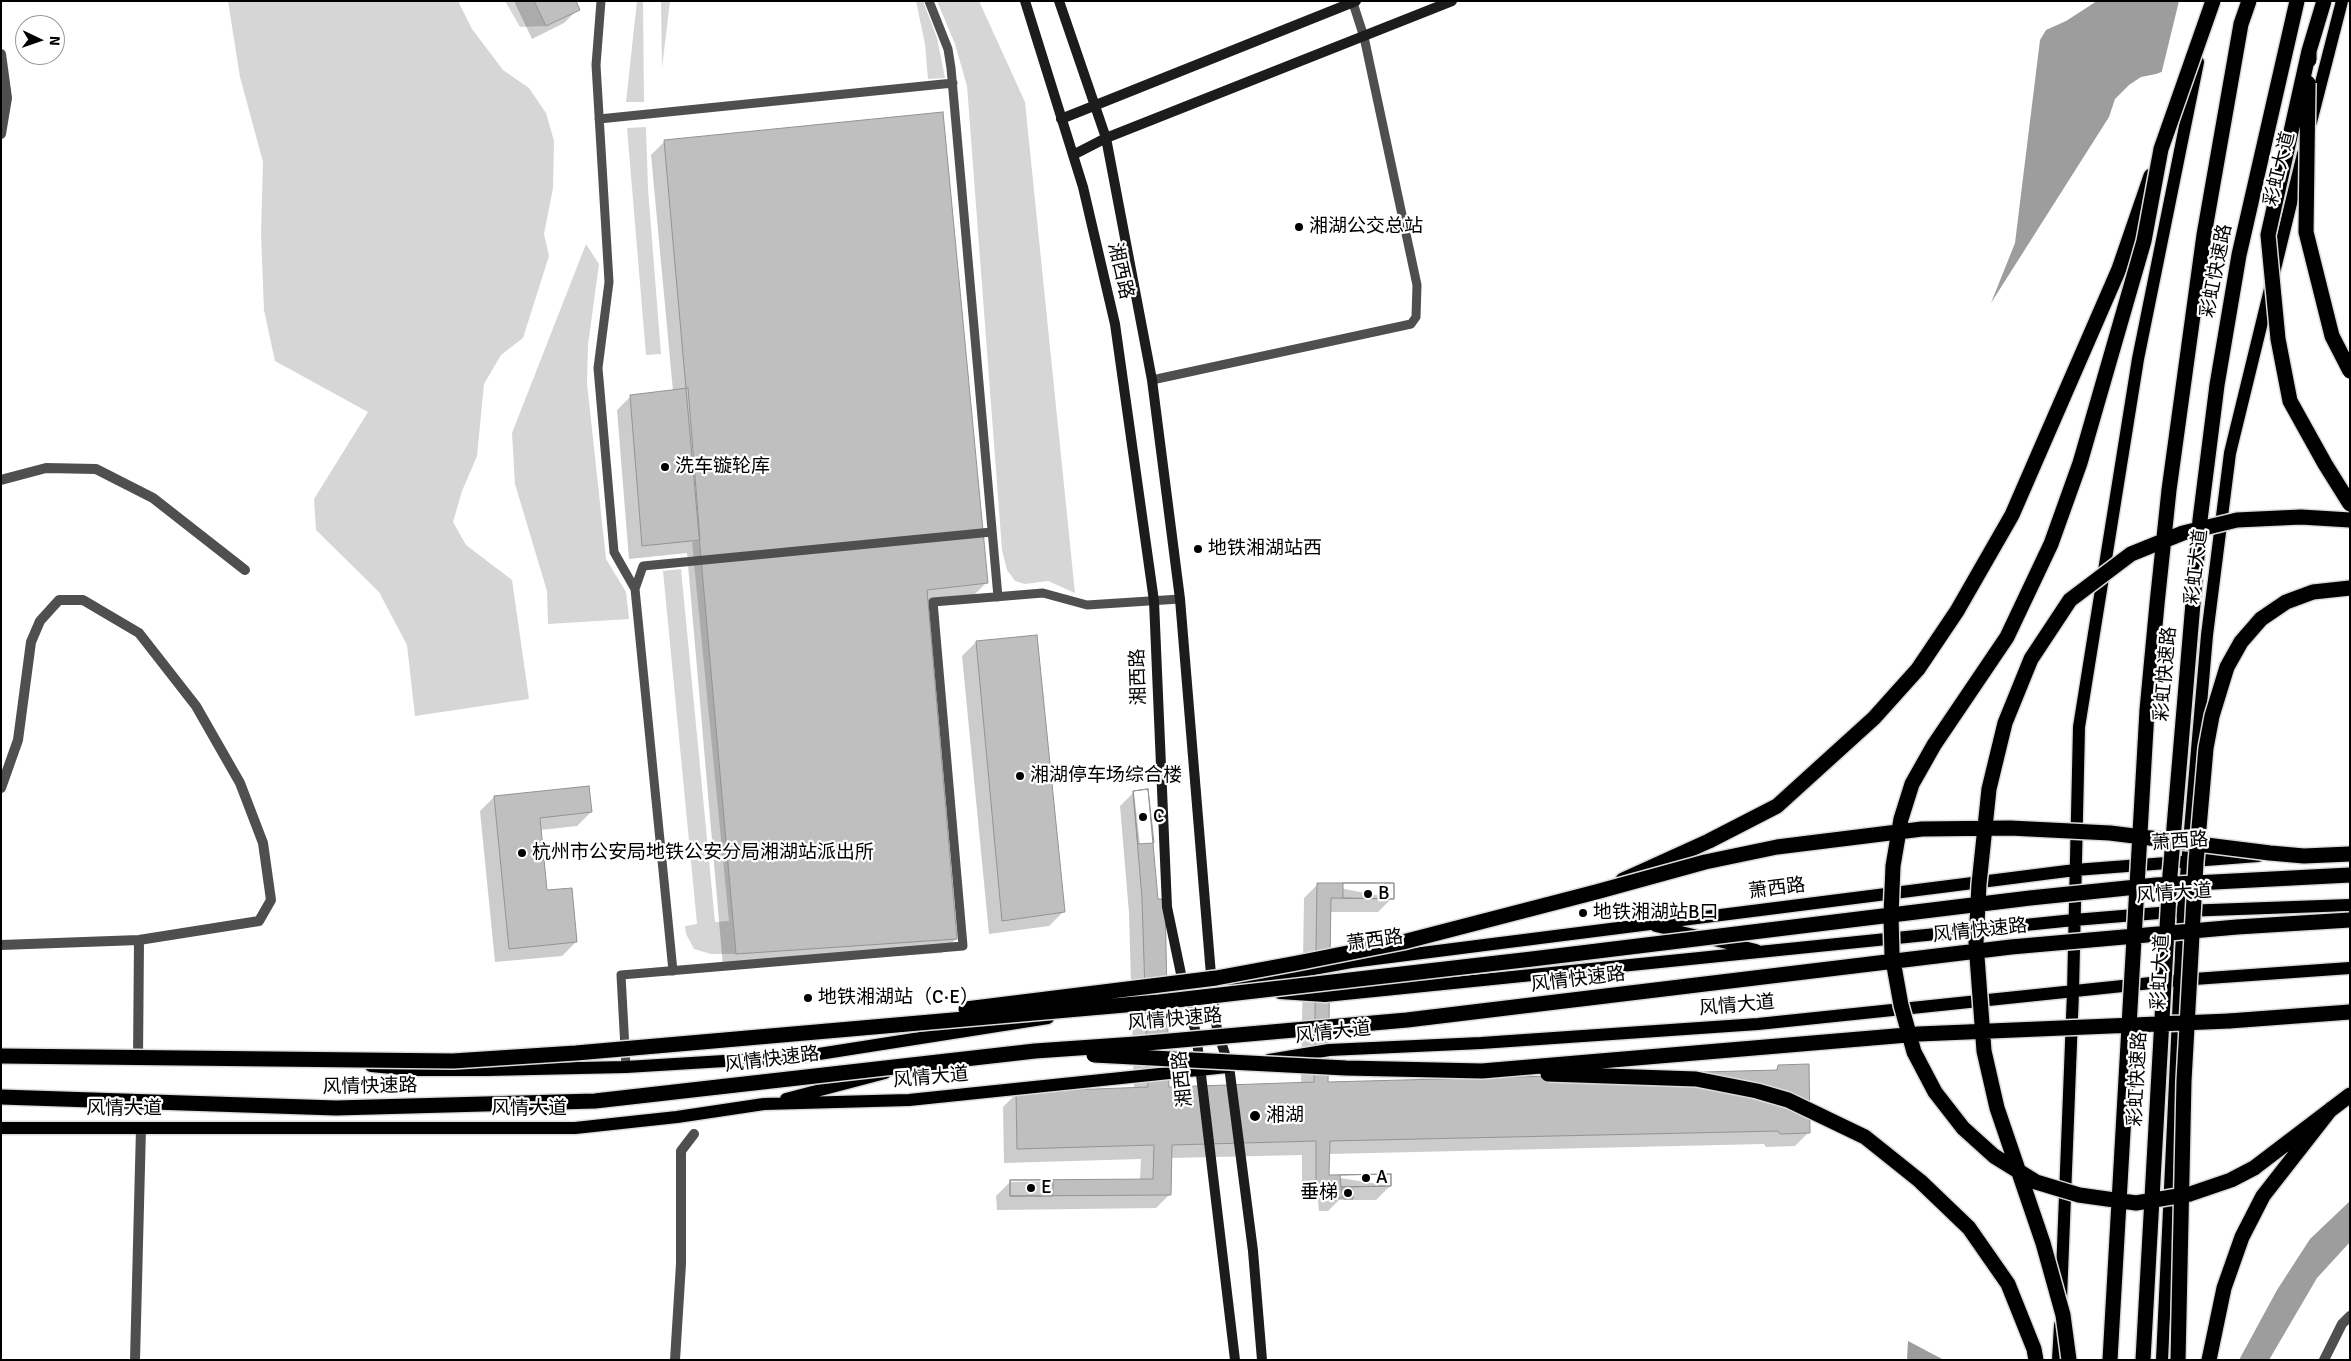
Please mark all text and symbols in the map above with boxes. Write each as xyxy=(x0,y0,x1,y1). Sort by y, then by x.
north arrow xyxy=(15,15,65,65)
text: N xyxy=(46,35,63,46)
street label: 彩虹大道 xyxy=(2260,129,2300,209)
place label: 湘湖公交总站 xyxy=(1309,216,1423,238)
marker: 湘湖公交总站 xyxy=(1293,221,1305,233)
street label: 彩虹快速路 xyxy=(2197,222,2237,320)
street label: 湘西路 xyxy=(1102,241,1138,301)
place label: 洗车镟轮库 xyxy=(675,456,770,478)
marker: 洗车镟轮库 xyxy=(659,461,671,473)
street label: 彩虹大道 xyxy=(2181,528,2213,606)
place label: 地铁湘湖站西 xyxy=(1208,538,1322,560)
marker: 地铁湘湖站西 xyxy=(1192,543,1204,555)
street label: 彩虹快速路 xyxy=(2151,626,2181,722)
street label: 湘西路 xyxy=(1127,648,1151,706)
place label: 湘湖停车场综合楼 xyxy=(1030,765,1182,787)
marker: 湘湖停车场综合楼 xyxy=(1014,770,1026,782)
place label: C xyxy=(1153,806,1164,828)
marker: C xyxy=(1137,811,1149,823)
street label: 萧西路 xyxy=(2151,829,2209,855)
place label: 杭州市公安局地铁公安分局湘湖站派出所 xyxy=(532,842,874,864)
marker: 杭州市公安局地铁公安分局湘湖站派出所 xyxy=(516,847,528,859)
street label: 萧西路 xyxy=(1747,874,1807,904)
street label: 风情大道 xyxy=(2135,880,2213,908)
place label: B xyxy=(1378,883,1389,905)
marker: B xyxy=(1362,888,1374,900)
place label: 地铁湘湖站B口 xyxy=(1593,902,1718,924)
marker: 地铁湘湖站B口 xyxy=(1577,907,1589,919)
street label: 风情快速路 xyxy=(1932,915,2028,947)
street label: 萧西路 xyxy=(1345,926,1405,956)
street label: 彩虹大道 xyxy=(2148,933,2174,1011)
street label: 风情快速路 xyxy=(1529,963,1627,997)
place label: 地铁湘湖站（C·E） xyxy=(818,987,979,1009)
street label: 风情大道 xyxy=(1698,991,1776,1021)
marker: 地铁湘湖站（C·E） xyxy=(802,992,814,1004)
street label: 风情快速路 xyxy=(1127,1005,1223,1035)
street label: 风情大道 xyxy=(1294,1018,1372,1048)
street label: 彩虹快速路 xyxy=(2124,1031,2152,1127)
street label: 风情快速路 xyxy=(723,1043,821,1077)
street label: 湘西路 xyxy=(1169,1049,1197,1109)
street label: 风情大道 xyxy=(892,1063,970,1093)
street label: 风情快速路 xyxy=(322,1075,418,1099)
street label: 风情大道 xyxy=(86,1098,162,1120)
street label: 风情大道 xyxy=(491,1098,567,1120)
place label: 湘湖 xyxy=(1266,1105,1304,1127)
marker: 湘湖 xyxy=(1248,1109,1262,1123)
place label: A xyxy=(1376,1167,1388,1189)
marker: A xyxy=(1360,1172,1372,1184)
place label: E xyxy=(1041,1177,1052,1199)
marker: E xyxy=(1025,1182,1037,1194)
place label: 垂梯 xyxy=(1300,1182,1338,1204)
marker: 垂梯 xyxy=(1342,1187,1354,1199)

